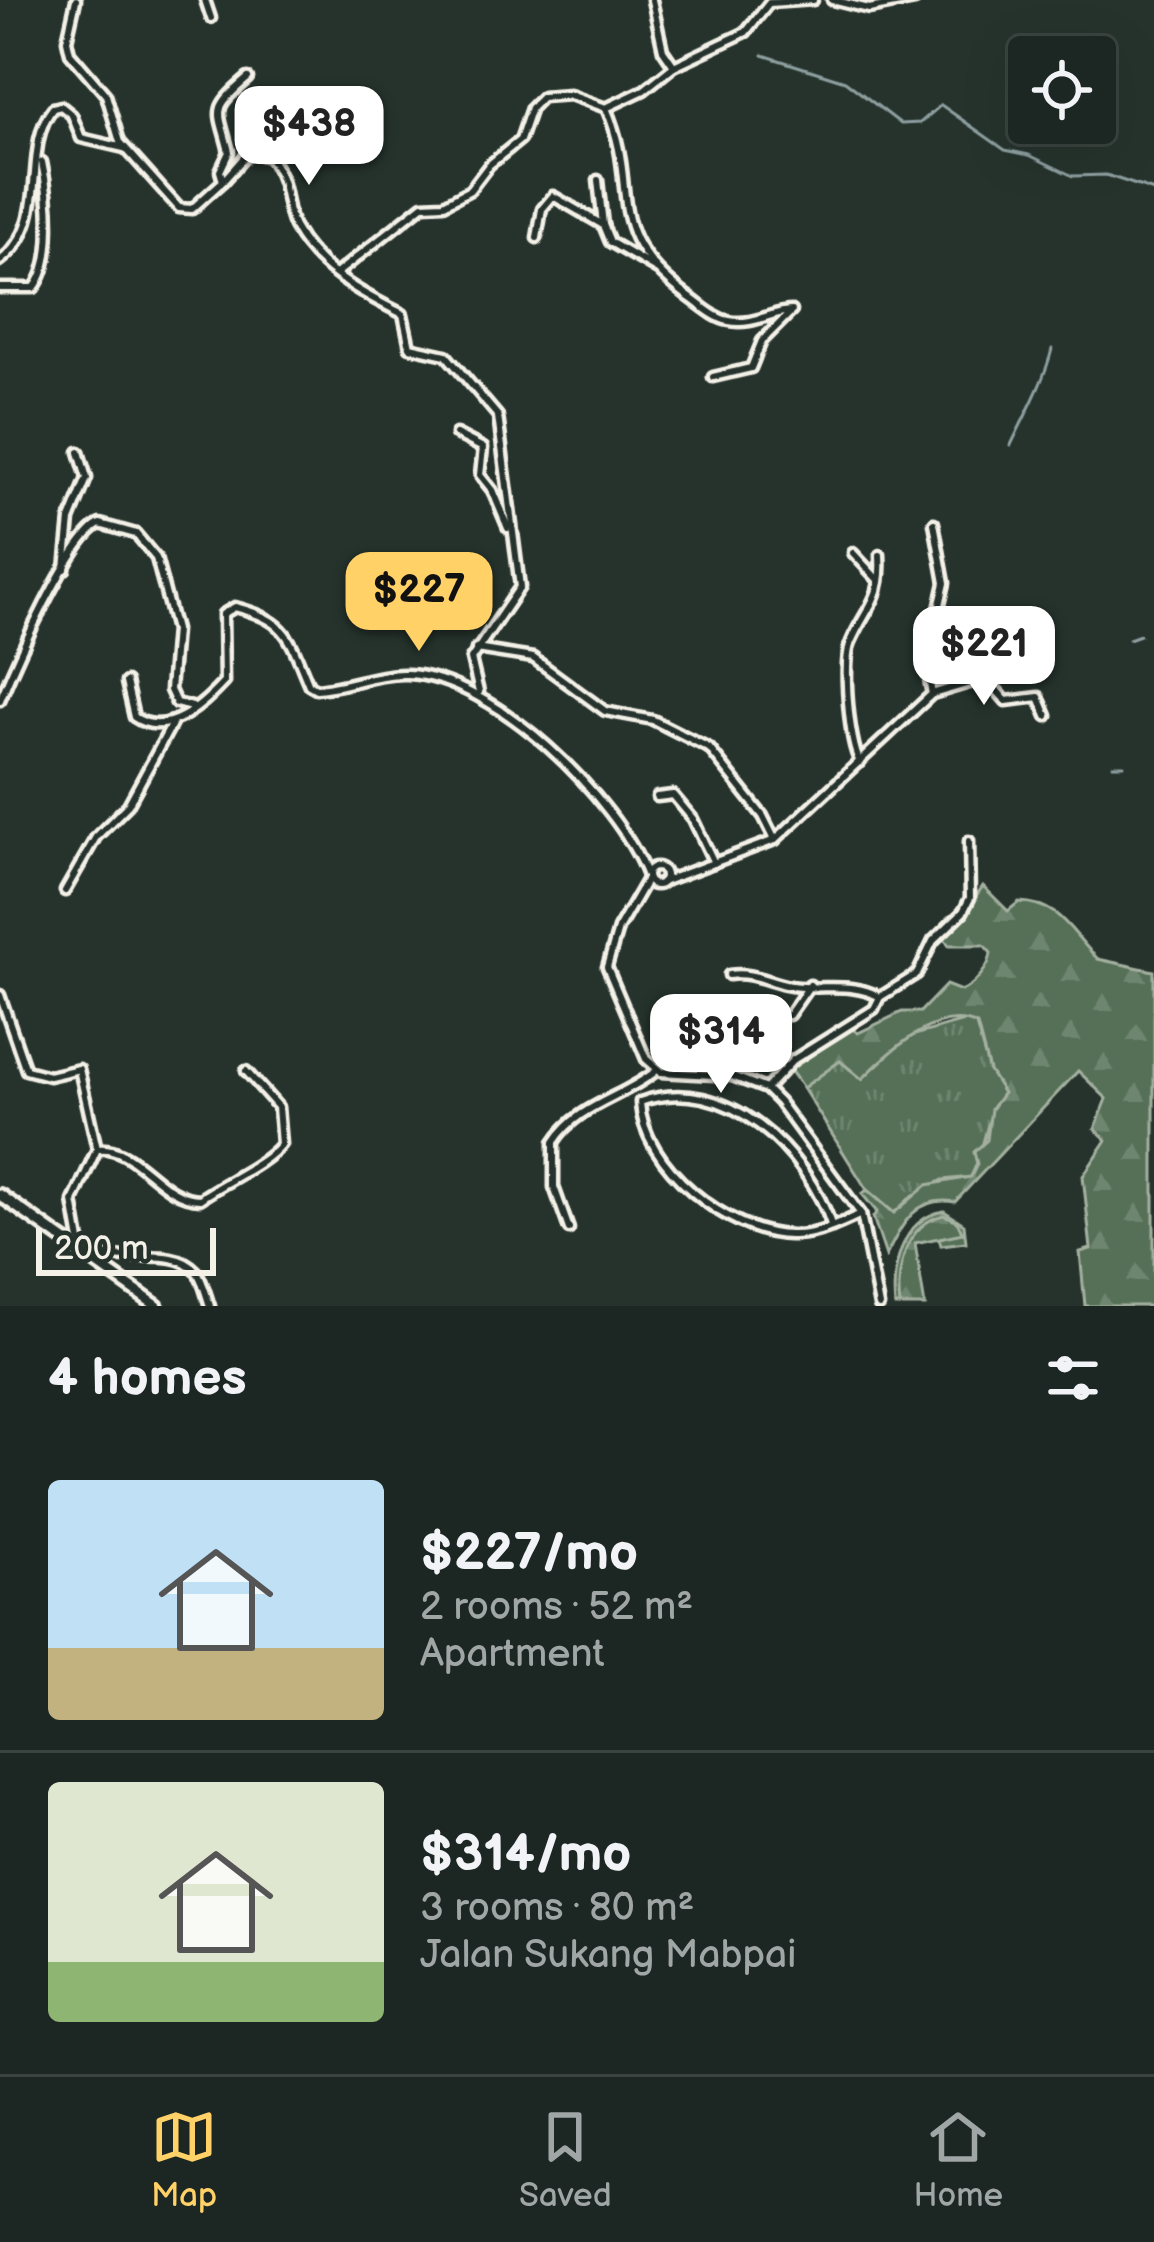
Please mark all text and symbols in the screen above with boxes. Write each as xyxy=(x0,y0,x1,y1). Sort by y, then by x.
map controls xyxy=(1008,36,1116,144)
button: locate xyxy=(1008,36,1116,144)
pin: $438 xyxy=(238,86,380,188)
text: $438 xyxy=(262,101,356,148)
pin: $227 xyxy=(348,552,490,654)
text: $227 xyxy=(373,567,465,614)
pin: $221 xyxy=(913,606,1055,708)
text: $221 xyxy=(940,621,1028,668)
pin: $314 xyxy=(650,994,792,1096)
text: $314 xyxy=(677,1009,765,1056)
scale bar xyxy=(36,1222,216,1275)
text: 200 m xyxy=(54,1229,148,1269)
icon: filters xyxy=(1040,1345,1106,1411)
text: 4 homes xyxy=(48,1348,247,1409)
text: $227/mo xyxy=(420,1523,638,1584)
icon: home xyxy=(144,1528,288,1672)
text: 2 rooms · 52 m² xyxy=(420,1584,693,1631)
text: Apartment xyxy=(420,1631,604,1678)
text: $314/mo xyxy=(420,1824,631,1885)
icon: home xyxy=(144,1830,288,1974)
text: 3 rooms · 80 m² xyxy=(420,1885,694,1932)
text: Jalan Sukang Mabpai xyxy=(420,1932,796,1979)
tab: Map xyxy=(151,2104,217,2216)
tab: Saved xyxy=(519,2104,612,2216)
tab: Home xyxy=(913,2104,1003,2216)

